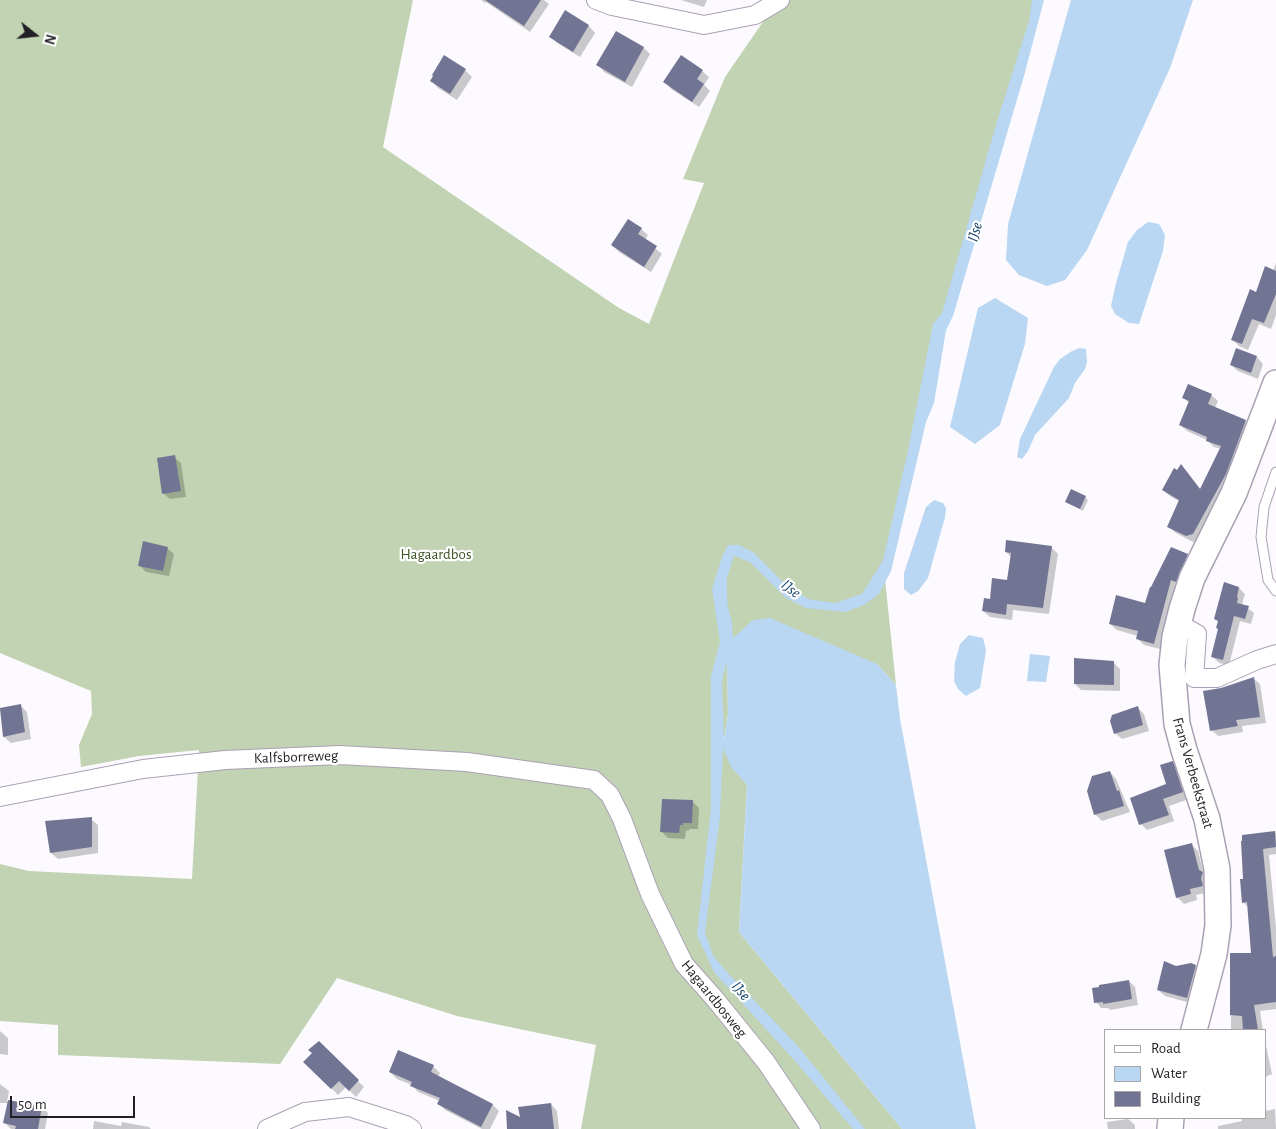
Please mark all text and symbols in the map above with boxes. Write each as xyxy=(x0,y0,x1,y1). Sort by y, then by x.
north arrow xyxy=(10,10,60,60)
text: N xyxy=(41,33,57,46)
water label: IJse xyxy=(963,220,987,244)
park label: Hagaardbos xyxy=(401,545,471,563)
water label: IJse xyxy=(777,575,805,603)
street label: Frans Verbeekstraat xyxy=(1169,715,1217,831)
street label: Kalfsborreweg xyxy=(254,747,338,767)
street label: Hagaardbosweg xyxy=(677,956,751,1042)
water label: IJse xyxy=(727,977,755,1005)
legend xyxy=(1104,1029,1266,1119)
text: Road xyxy=(1151,1041,1181,1056)
text: Water xyxy=(1151,1066,1187,1081)
scale bar xyxy=(12,1086,138,1118)
text: Building xyxy=(1151,1091,1201,1106)
text: 50 m xyxy=(18,1097,47,1112)

